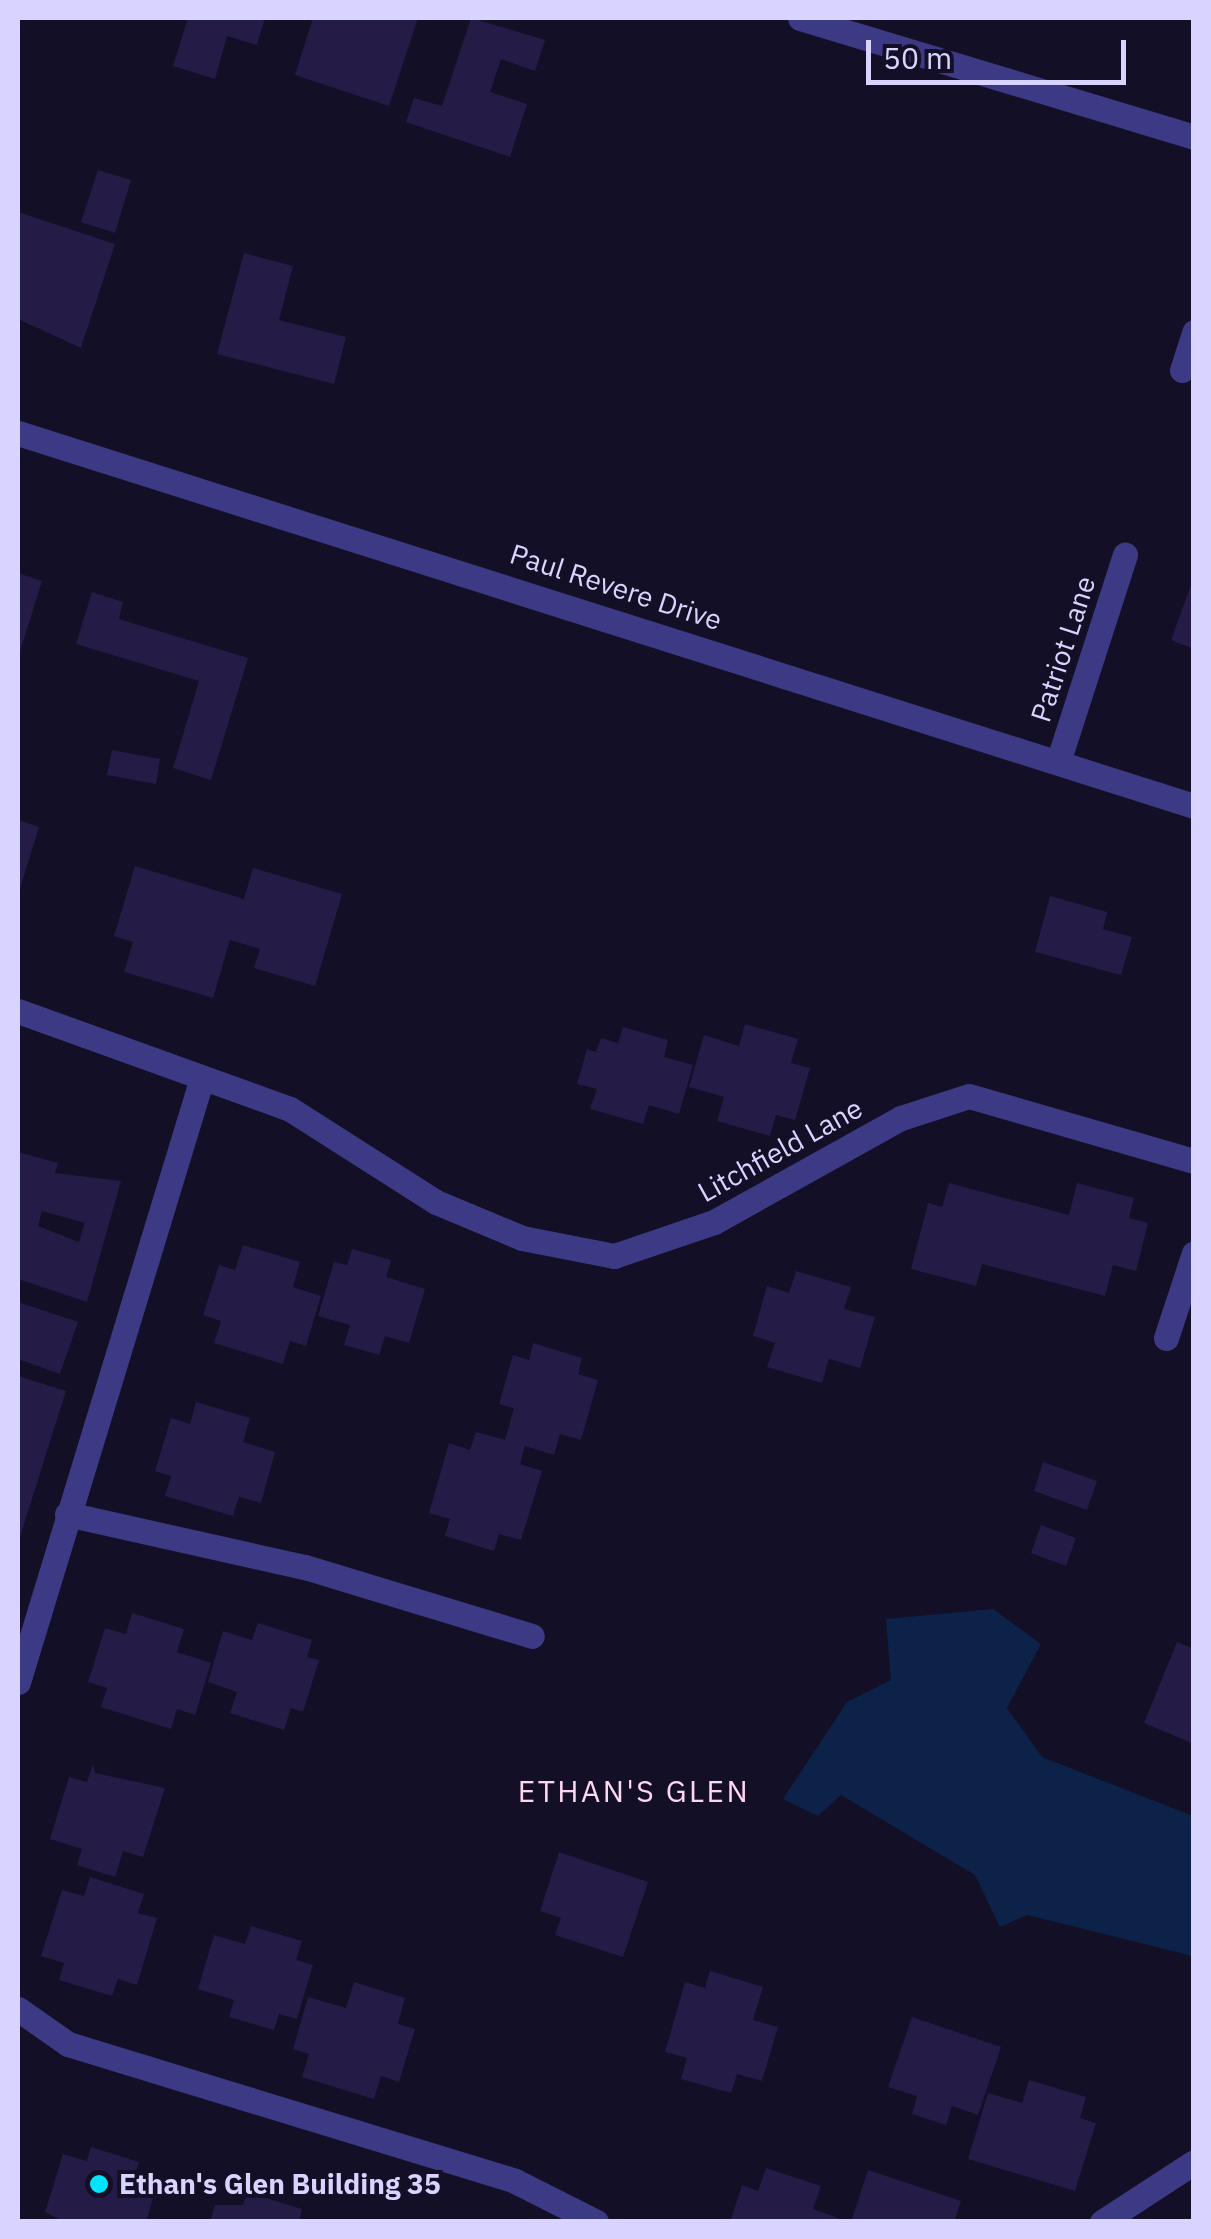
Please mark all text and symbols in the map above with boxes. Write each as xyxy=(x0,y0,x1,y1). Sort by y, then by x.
scale bar xyxy=(871,20,1131,82)
text: 50 m xyxy=(883,38,952,77)
street label: Paul Revere Drive xyxy=(506,537,726,637)
street label: Patriot Lane xyxy=(1024,572,1102,726)
street label: Litchfield Lane xyxy=(692,1091,868,1209)
district label: ETHAN'S GLEN xyxy=(518,1773,750,1809)
place label: Ethan's Glen Building 35 xyxy=(119,2167,441,2201)
marker: Ethan's Glen Building 35 xyxy=(88,2173,110,2195)

